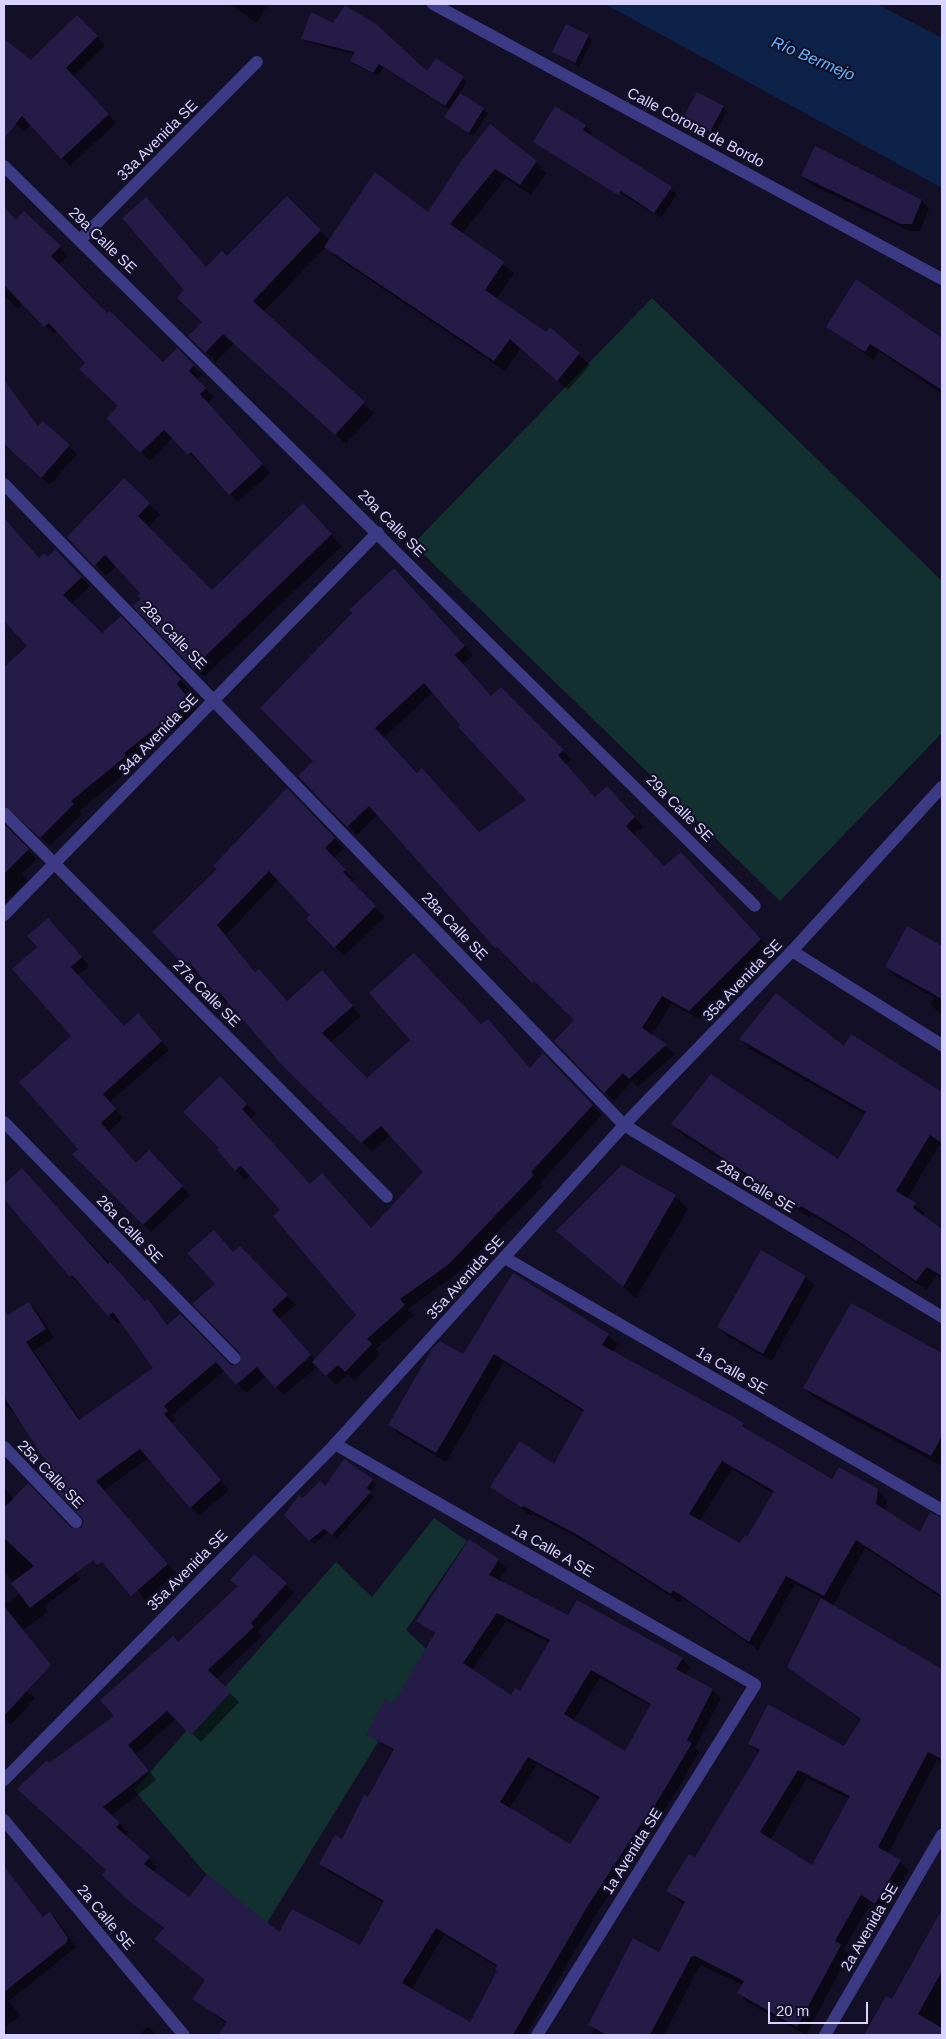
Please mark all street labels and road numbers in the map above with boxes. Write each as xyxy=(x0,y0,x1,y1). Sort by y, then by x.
street label: Calle Corona de Bordo xyxy=(624,83,768,171)
street label: 33a Avenida SE xyxy=(113,96,201,184)
street label: 29a Calle SE xyxy=(65,203,141,277)
street label: 29a Calle SE xyxy=(355,486,429,560)
street label: 28a Calle SE xyxy=(137,597,211,673)
street label: 34a Avenida SE xyxy=(114,689,202,779)
street label: 29a Calle SE xyxy=(643,771,717,845)
street label: 28a Calle SE xyxy=(418,888,492,964)
street label: 35a Avenida SE xyxy=(698,935,786,1025)
street label: 27a Calle SE xyxy=(170,956,244,1030)
street label: 28a Calle SE xyxy=(714,1156,798,1216)
street label: 26a Calle SE xyxy=(93,1191,167,1267)
street label: 35a Avenida SE xyxy=(422,1231,508,1323)
street label: 1a Calle SE xyxy=(693,1342,771,1398)
street label: 25a Calle SE xyxy=(14,1436,88,1512)
street label: 1a Calle A SE xyxy=(508,1519,598,1581)
street label: 35a Avenida SE xyxy=(143,1526,231,1614)
street label: 1a Avenida SE xyxy=(598,1804,666,1898)
street label: 2a Avenida SE xyxy=(836,1880,902,1974)
street label: 2a Calle SE xyxy=(74,1881,138,1953)

